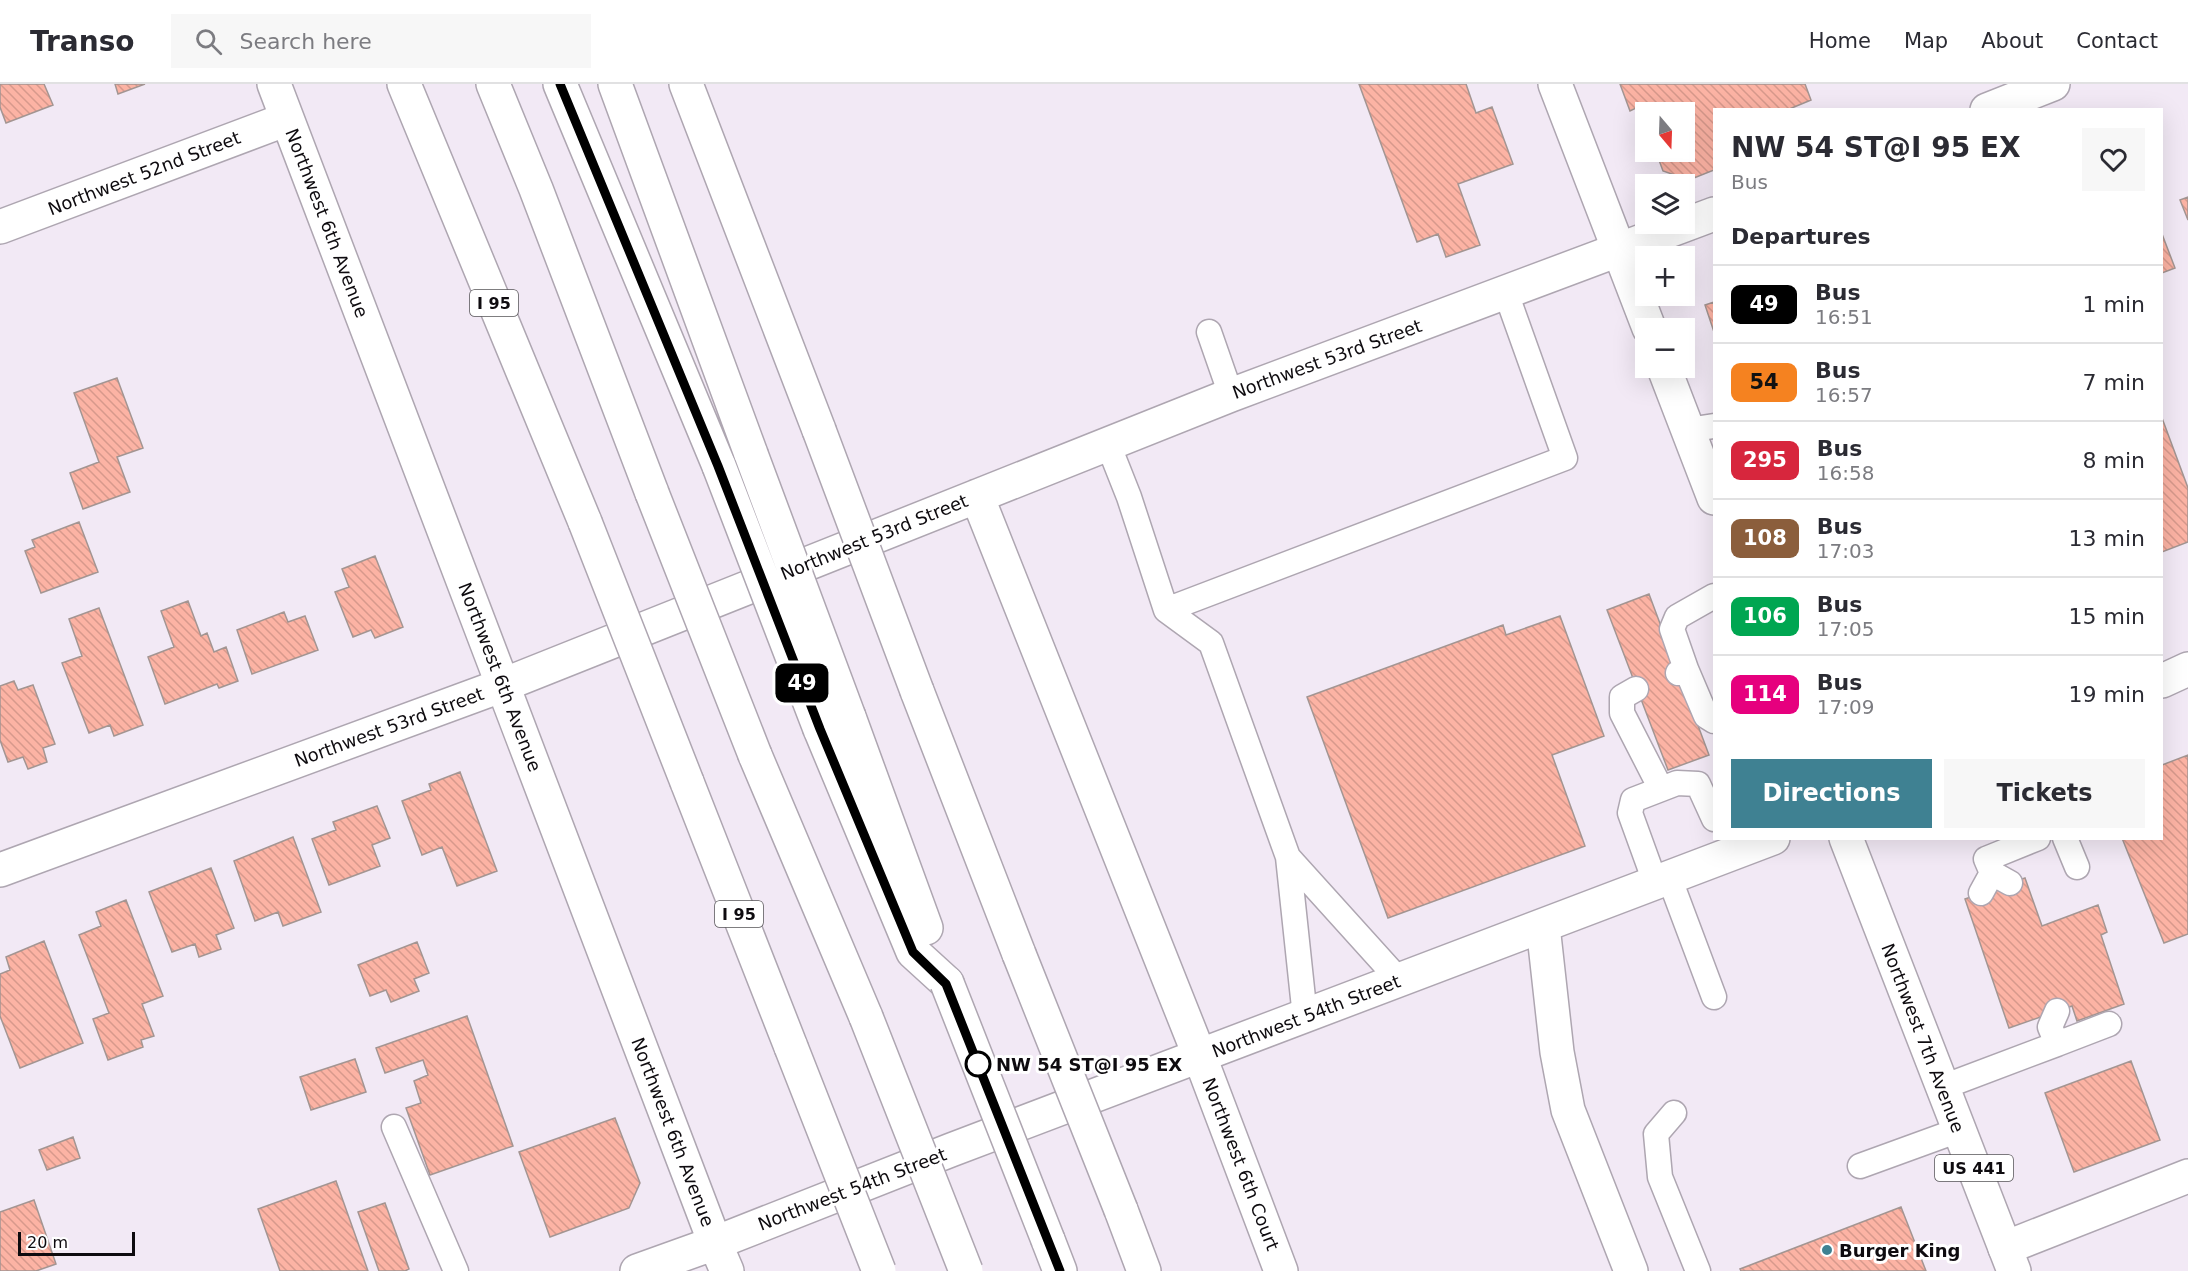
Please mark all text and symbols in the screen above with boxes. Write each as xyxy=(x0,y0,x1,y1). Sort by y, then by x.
search box xyxy=(171,14,591,68)
text: Transo xyxy=(30,25,135,58)
icon: search xyxy=(192,25,225,58)
text: Search here xyxy=(240,29,372,54)
text: Home xyxy=(1809,29,1871,53)
text: Map xyxy=(1904,29,1948,53)
text: About xyxy=(1981,29,2043,53)
text: Contact xyxy=(2076,29,2158,53)
north arrow xyxy=(1635,102,1695,162)
map controls xyxy=(1635,102,1695,378)
street label: Northwest 6th Avenue xyxy=(281,125,373,321)
street label: Northwest 52nd Street xyxy=(45,127,243,219)
button: heart xyxy=(2082,128,2145,191)
text: NW 54 ST@I 95 EX xyxy=(1731,131,2021,164)
text: Bus xyxy=(1731,170,1768,194)
button: layers xyxy=(1635,174,1695,234)
text: Departures xyxy=(1731,224,1871,249)
button: + xyxy=(1635,246,1695,306)
text: Bus xyxy=(1815,280,1861,305)
road number: I 95 xyxy=(470,290,518,316)
text: 49 xyxy=(1749,292,1779,316)
text: 1 min xyxy=(2083,292,2145,317)
text: 16:51 xyxy=(1815,305,1873,329)
street label: Northwest 53rd Street xyxy=(1229,315,1425,403)
button: − xyxy=(1635,318,1695,378)
text: Bus xyxy=(1815,358,1861,383)
text: 54 xyxy=(1749,370,1779,394)
text: 7 min xyxy=(2083,370,2145,395)
text: 16:57 xyxy=(1815,383,1873,407)
text: Bus xyxy=(1817,436,1862,461)
text: 295 xyxy=(1743,448,1787,472)
text: 8 min xyxy=(2083,448,2145,473)
text: 16:58 xyxy=(1817,461,1874,485)
street label: Northwest 53rd Street xyxy=(777,490,971,584)
text: Bus xyxy=(1817,514,1862,539)
text: 108 xyxy=(1743,526,1787,550)
text: 13 min xyxy=(2069,526,2145,551)
text: 17:03 xyxy=(1817,539,1874,563)
street label: Northwest 6th Avenue xyxy=(454,579,546,775)
text: Bus xyxy=(1817,592,1862,617)
text: 106 xyxy=(1743,604,1787,628)
text: 15 min xyxy=(2069,604,2145,629)
text: 17:05 xyxy=(1817,617,1874,641)
line badge: 49 xyxy=(775,664,829,702)
text: Bus xyxy=(1817,670,1862,695)
text: 49 xyxy=(787,671,817,695)
text: 114 xyxy=(1743,682,1787,706)
text: 19 min xyxy=(2069,682,2145,707)
street label: Northwest 53rd Street xyxy=(291,683,487,771)
text: 17:09 xyxy=(1817,695,1874,719)
button: Directions xyxy=(1731,759,1932,828)
button: Tickets xyxy=(1944,759,2145,828)
road number: I 95 xyxy=(715,901,763,927)
street label: Northwest 7th Avenue xyxy=(1877,940,1969,1136)
street label: Northwest 54th Street xyxy=(1209,970,1403,1062)
street label: Northwest 6th Avenue xyxy=(627,1034,719,1230)
marker: NW 54 ST@I 95 EX xyxy=(965,1051,991,1077)
place label: NW 54 ST@I 95 EX xyxy=(996,1054,1182,1075)
street label: Northwest 6th Court xyxy=(1198,1075,1284,1253)
street label: Northwest 54th Street xyxy=(755,1143,949,1235)
road number: US 441 xyxy=(1935,1155,2013,1181)
scale bar xyxy=(18,1229,135,1256)
text: 20 m xyxy=(27,1233,68,1252)
place label: Burger King xyxy=(1839,1240,1960,1261)
marker: Burger King xyxy=(1820,1243,1834,1257)

